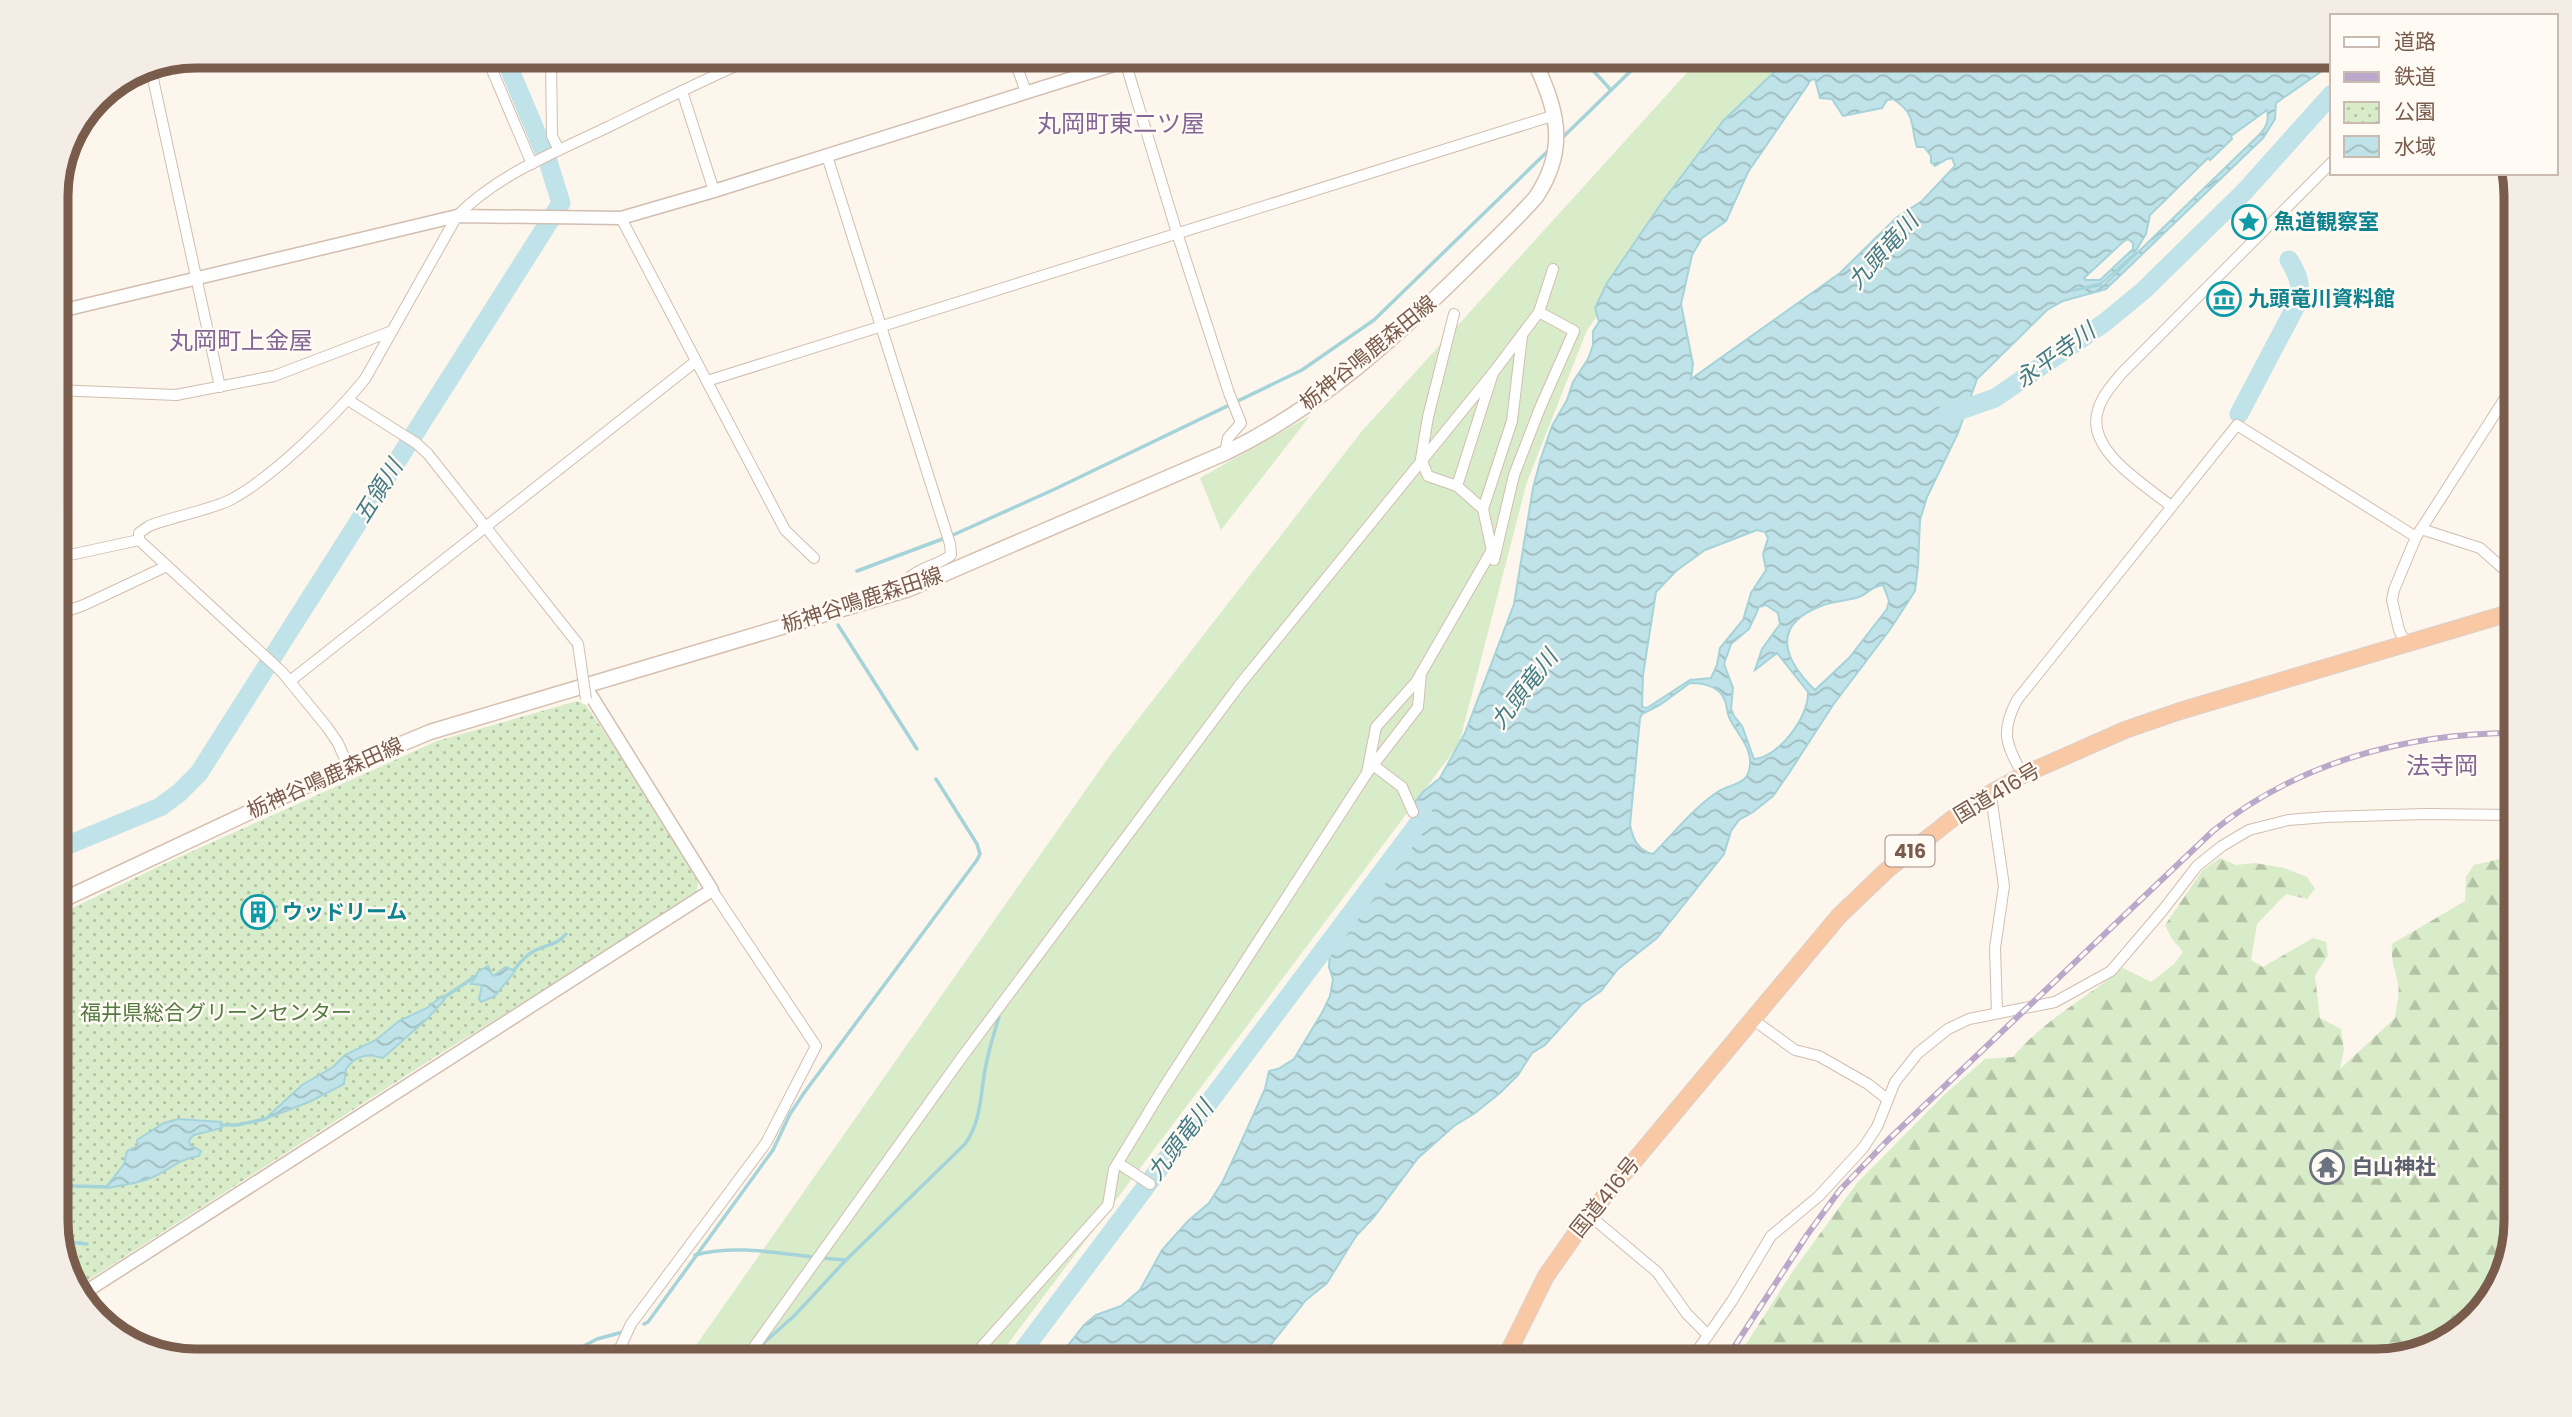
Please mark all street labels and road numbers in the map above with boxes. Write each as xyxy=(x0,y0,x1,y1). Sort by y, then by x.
street label: 栃神谷鳴鹿森田線 xyxy=(1293,288,1442,417)
street label: 栃神谷鳴鹿森田線 xyxy=(777,560,946,639)
street label: 栃神谷鳴鹿森田線 xyxy=(242,730,407,825)
street label: 国道416号 xyxy=(1948,755,2045,830)
road number: 416 xyxy=(1885,836,1934,866)
street label: 国道416号 xyxy=(1563,1150,1646,1243)

